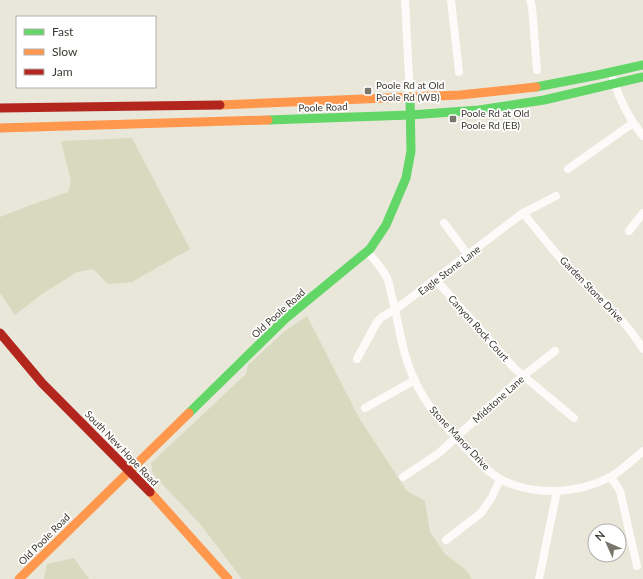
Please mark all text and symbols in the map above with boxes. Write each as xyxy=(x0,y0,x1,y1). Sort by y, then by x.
legend xyxy=(16,16,156,88)
text: Fast xyxy=(52,24,74,39)
text: Slow xyxy=(52,44,78,59)
text: Jam xyxy=(52,64,73,79)
place label: Poole Rd at Old Poole Rd (WB) xyxy=(376,79,444,103)
marker: Poole Rd at Old Poole Rd (WB) xyxy=(363,86,373,96)
street label: Poole Road xyxy=(298,100,348,114)
place label: Poole Rd at Old Poole Rd (EB) xyxy=(461,107,529,131)
marker: Poole Rd at Old Poole Rd (EB) xyxy=(448,114,458,124)
street label: Eagle Stone Lane xyxy=(415,243,483,297)
street label: Garden Stone Drive xyxy=(558,254,626,324)
street label: Old Poole Road xyxy=(249,286,307,340)
street label: Canyon Rock Court xyxy=(446,292,512,364)
street label: Midstone Lane xyxy=(470,373,526,425)
street label: Stone Manor Drive xyxy=(427,404,493,472)
street label: South New Hope Road xyxy=(83,408,161,488)
street label: Old Poole Road xyxy=(16,511,72,567)
north arrow xyxy=(587,523,627,563)
text: N xyxy=(592,528,607,543)

